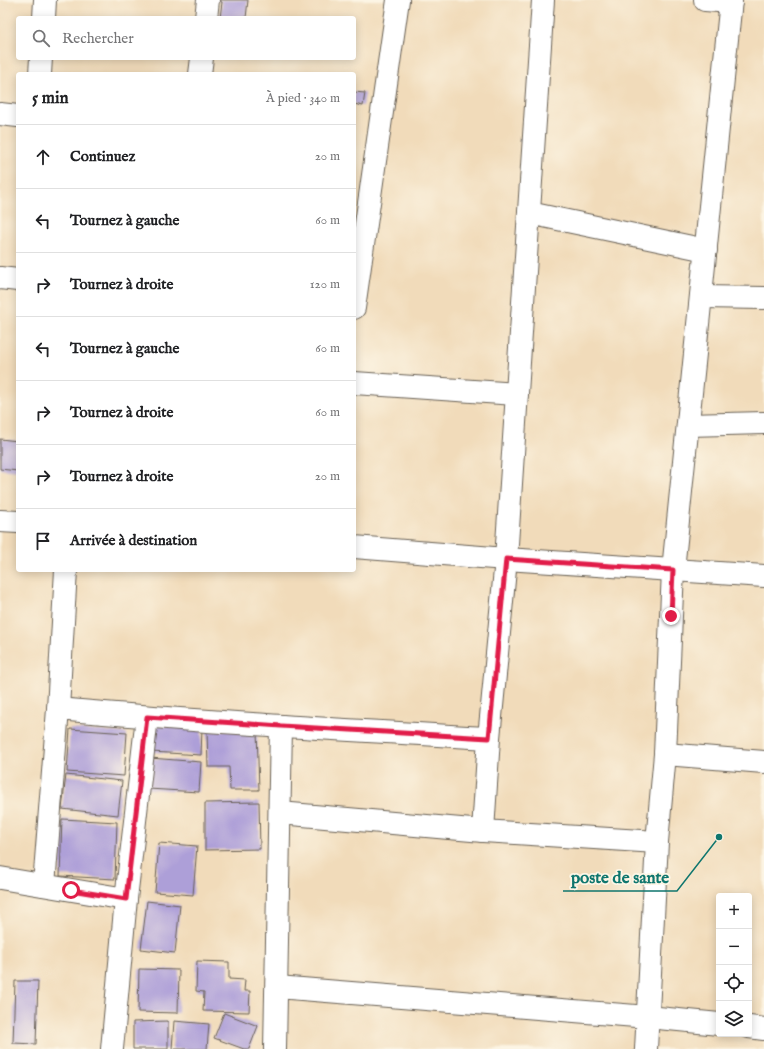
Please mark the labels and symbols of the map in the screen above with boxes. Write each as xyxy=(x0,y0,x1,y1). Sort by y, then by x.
route end xyxy=(662,607,680,625)
callout: poste de sante xyxy=(563,862,677,891)
text: poste de sante xyxy=(570,868,669,889)
route start xyxy=(62,881,80,899)

